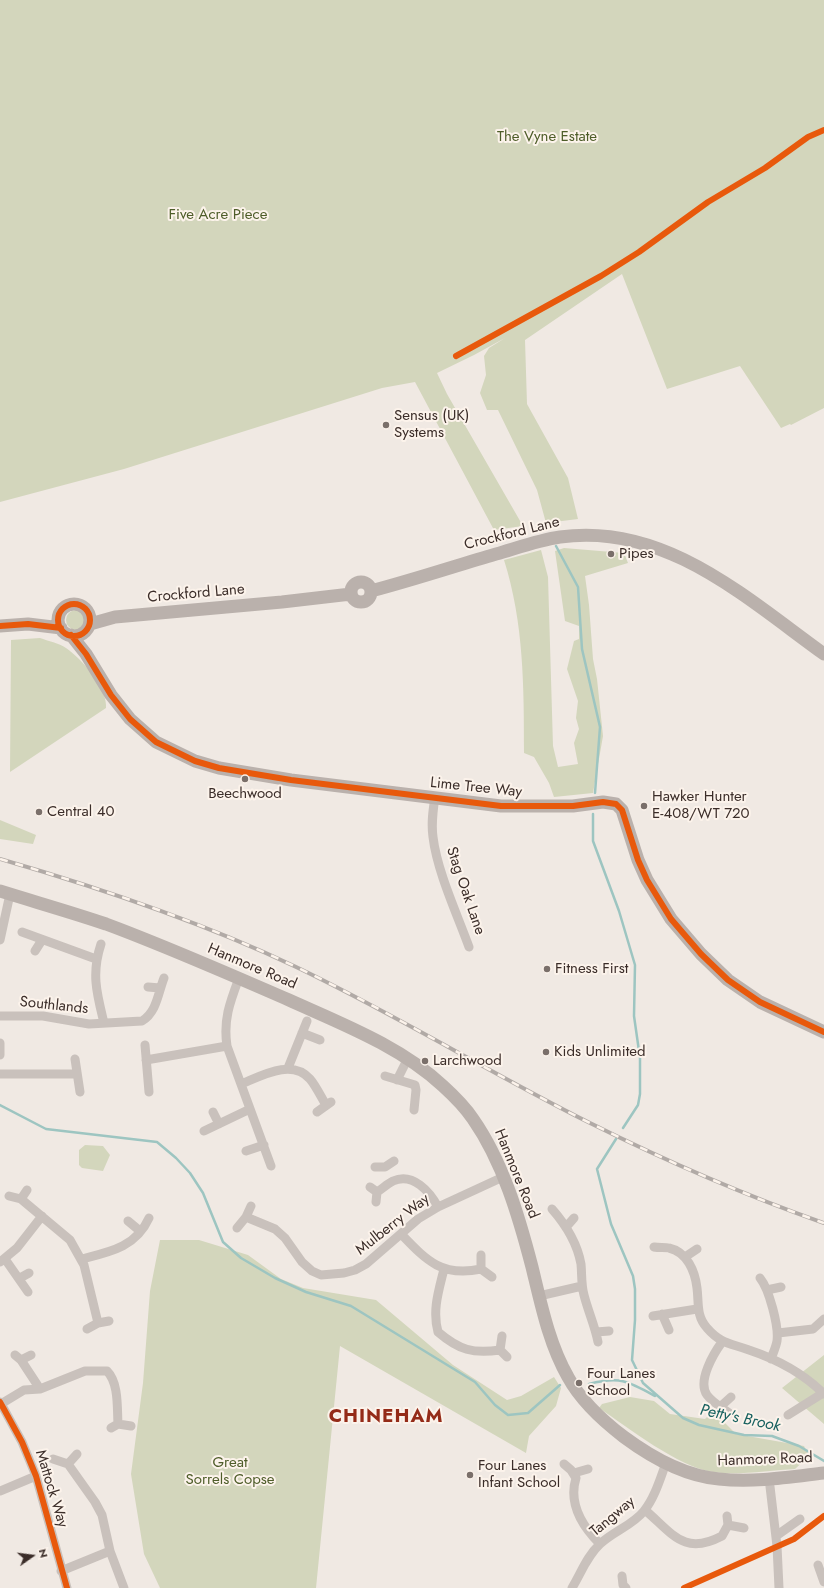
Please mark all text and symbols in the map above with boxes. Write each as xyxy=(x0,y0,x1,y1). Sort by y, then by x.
park label: The Vyne Estate xyxy=(497,128,597,146)
park label: Five Acre Piece xyxy=(169,206,267,224)
place label: Sensus (UK) Systems xyxy=(394,407,469,442)
marker: Sensus (UK) Systems xyxy=(381,420,391,430)
street label: Crockford Lane xyxy=(463,513,561,555)
place label: Pipes xyxy=(619,545,653,563)
marker: Pipes xyxy=(606,549,616,559)
street label: Crockford Lane xyxy=(147,581,245,607)
marker: Beechwood xyxy=(240,774,250,784)
street label: Lime Tree Way xyxy=(429,774,523,802)
place label: Beechwood xyxy=(208,785,282,803)
place label: Hawker Hunter E-408/WT 720 xyxy=(652,788,750,823)
marker: Hawker Hunter E-408/WT 720 xyxy=(639,801,649,811)
place label: Central 40 xyxy=(47,803,115,821)
marker: Central 40 xyxy=(34,807,44,817)
street label: Stag Oak Lane xyxy=(442,845,488,937)
street label: Hanmore Road xyxy=(205,940,299,994)
place label: Fitness First xyxy=(555,960,628,978)
marker: Fitness First xyxy=(542,964,552,974)
street label: Southlands xyxy=(19,993,89,1019)
place label: Kids Unlimited xyxy=(554,1043,646,1061)
marker: Kids Unlimited xyxy=(541,1047,551,1057)
place label: Larchwood xyxy=(433,1052,502,1070)
marker: Larchwood xyxy=(420,1056,430,1066)
street label: Hanmore Road xyxy=(490,1126,542,1222)
street label: Mulberry Way xyxy=(353,1191,433,1259)
place label: Four Lanes School xyxy=(587,1365,655,1400)
marker: Four Lanes School xyxy=(574,1378,584,1388)
water label: Petty's Brook xyxy=(698,1401,782,1437)
district label: CHINEHAM xyxy=(329,1406,443,1428)
street label: Mattock Way xyxy=(31,1448,71,1530)
street label: Hanmore Road xyxy=(717,1449,813,1471)
park label: Great Sorrels Copse xyxy=(186,1454,274,1489)
place label: Four Lanes Infant School xyxy=(478,1457,560,1492)
marker: Four Lanes Infant School xyxy=(465,1470,475,1480)
street label: Tangway xyxy=(587,1493,639,1541)
north arrow xyxy=(12,1536,52,1576)
text: N xyxy=(35,1547,52,1559)

